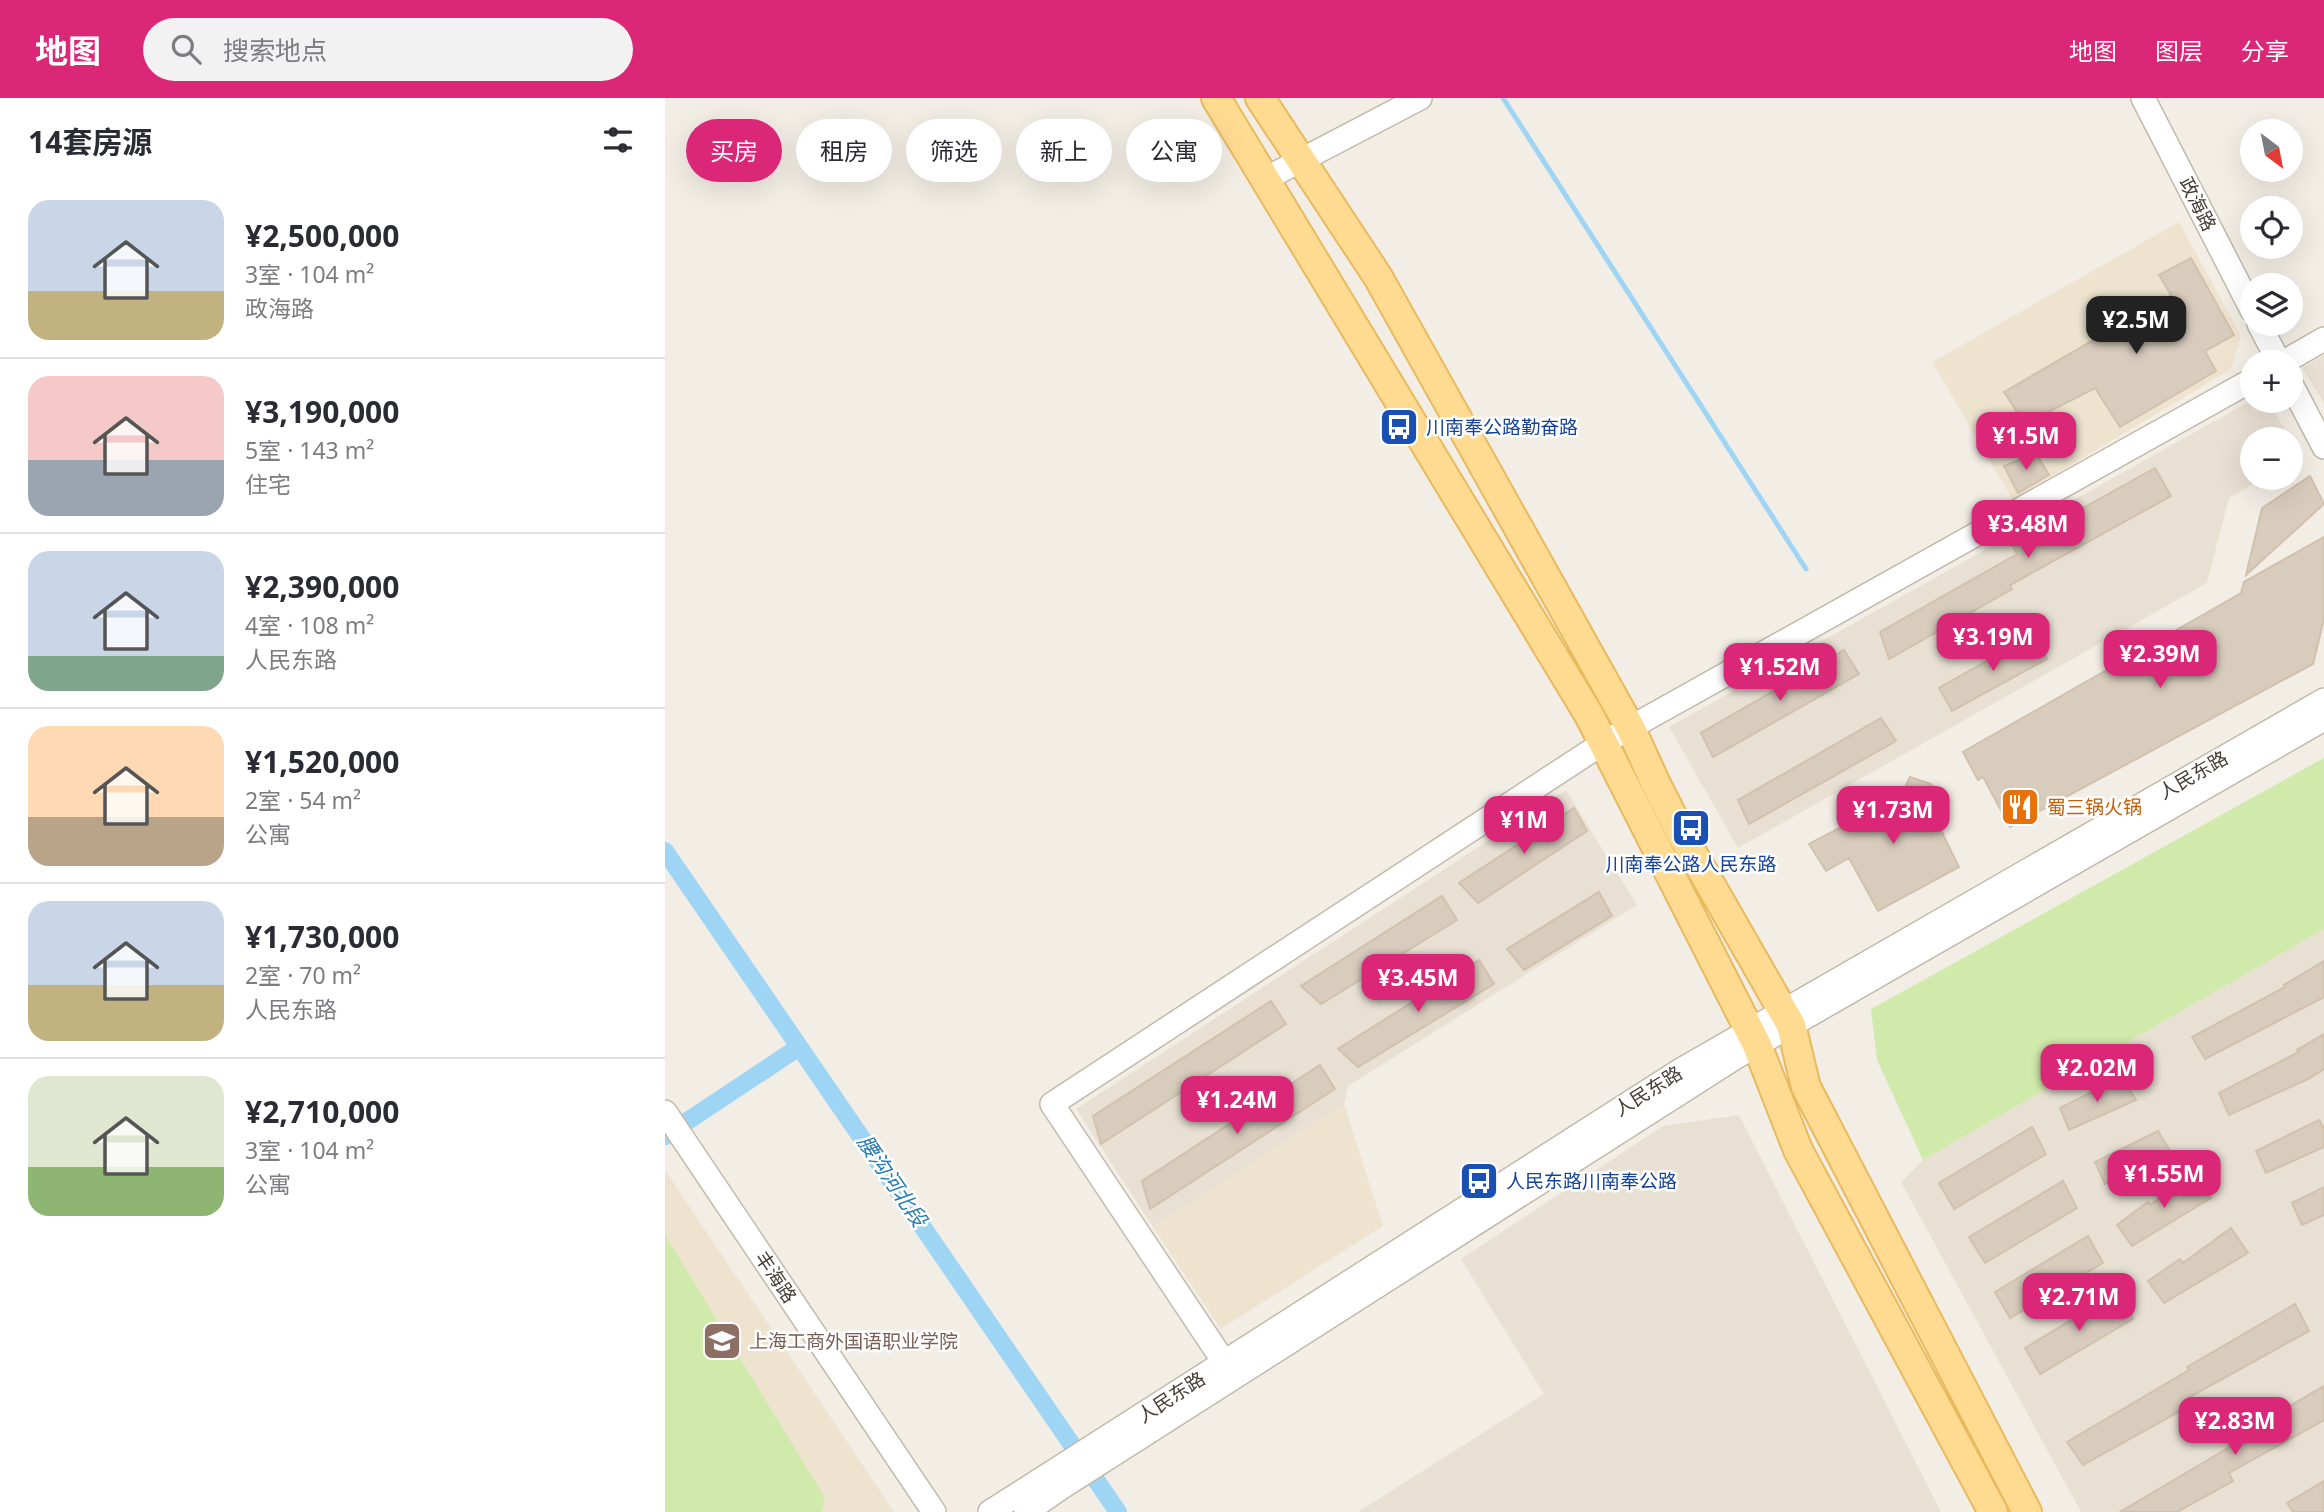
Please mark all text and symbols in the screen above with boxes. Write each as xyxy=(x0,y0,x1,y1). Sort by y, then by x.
search box xyxy=(143,18,633,81)
text: 地图 xyxy=(35,28,101,73)
icon: search xyxy=(167,30,205,68)
text: 搜索地点 xyxy=(223,32,327,68)
text: 地图 xyxy=(2069,34,2117,67)
text: 图层 xyxy=(2155,34,2203,67)
text: 分享 xyxy=(2241,34,2289,67)
chip: 买房 xyxy=(686,119,782,182)
chip: 租房 xyxy=(796,119,892,182)
chip: 筛选 xyxy=(906,119,1002,182)
chip: 新上 xyxy=(1016,119,1112,182)
chip: 公寓 xyxy=(1126,119,1222,182)
north arrow xyxy=(2240,119,2303,182)
map controls xyxy=(2240,119,2303,490)
text: 14套房源 xyxy=(28,121,152,162)
icon: filters xyxy=(599,121,637,159)
street label: 政海路 xyxy=(2173,173,2223,235)
button: locate xyxy=(2240,196,2303,259)
text: ¥2,500,000 xyxy=(245,215,399,256)
icon: home xyxy=(84,228,168,312)
text: 3室 · 104 m² xyxy=(245,258,374,290)
button: layers xyxy=(2240,273,2303,336)
text: 政海路 xyxy=(245,292,314,324)
pin: ¥2.5M xyxy=(2087,296,2185,356)
text: ¥2.5M xyxy=(2102,303,2170,335)
button: + xyxy=(2240,350,2303,413)
text: ¥3,190,000 xyxy=(245,391,399,432)
icon: home xyxy=(84,404,168,488)
bus stop icon: 川南奉公路勤奋路 xyxy=(1378,406,1420,448)
pin: ¥1.5M xyxy=(1977,412,2075,472)
place label: 川南奉公路勤奋路 xyxy=(1426,414,1578,440)
text: ¥1.5M xyxy=(1992,419,2060,451)
button: − xyxy=(2240,427,2303,490)
text: 5室 · 143 m² xyxy=(245,434,374,466)
text: 住宅 xyxy=(245,468,291,500)
pin: ¥3.48M xyxy=(1971,500,2085,560)
text: ¥3.48M xyxy=(1988,507,2068,539)
text: ¥2,390,000 xyxy=(245,566,399,607)
icon: home xyxy=(84,579,168,663)
text: 4室 · 108 m² xyxy=(245,609,374,641)
pin: ¥3.19M xyxy=(1936,614,2050,673)
text: ¥3.19M xyxy=(1953,620,2033,652)
pin: ¥2.39M xyxy=(2103,630,2217,690)
text: ¥2.39M xyxy=(2120,637,2200,669)
text: 人民东路 xyxy=(245,643,337,675)
pin: ¥1.52M xyxy=(1723,644,1837,703)
text: ¥1.52M xyxy=(1740,650,1820,682)
text: ¥1,520,000 xyxy=(245,741,399,782)
street label: 人民东路 xyxy=(2154,745,2232,805)
icon: home xyxy=(84,754,168,838)
text: 2室 · 54 m² xyxy=(245,784,361,816)
pin: ¥1.73M xyxy=(1836,786,1950,846)
restaurant icon: 蜀三锅火锅 xyxy=(1999,786,2041,828)
text: ¥1.73M xyxy=(1853,793,1933,825)
place label: 蜀三锅火锅 xyxy=(2047,794,2142,820)
pin: ¥1M xyxy=(1490,796,1558,856)
text: ¥1M xyxy=(1500,803,1548,835)
bus stop icon: 川南奉公路人民东路 xyxy=(1670,807,1712,849)
text: 公寓 xyxy=(245,818,291,850)
place label: 川南奉公路人民东路 xyxy=(1605,851,1777,877)
text: ¥1,730,000 xyxy=(245,916,399,957)
icon: home xyxy=(84,929,168,1013)
pin: ¥3.45M xyxy=(1361,954,1475,1014)
text: 2室 · 70 m² xyxy=(245,959,361,991)
text: ¥3.45M xyxy=(1378,961,1458,993)
text: 人民东路 xyxy=(245,993,337,1025)
pin: ¥2.02M xyxy=(2040,1044,2154,1104)
text: ¥2.02M xyxy=(2057,1051,2137,1083)
street label: 人民东路 xyxy=(1609,1060,1687,1122)
pin: ¥1.24M xyxy=(1180,1076,1294,1136)
text: ¥1.24M xyxy=(1197,1083,1277,1115)
text: ¥2,710,000 xyxy=(245,1091,399,1132)
icon: home xyxy=(84,1104,168,1188)
water label: 腰沟河北段 xyxy=(852,1129,935,1233)
text: 3室 · 104 m² xyxy=(245,1134,374,1166)
pin: ¥1.55M xyxy=(2107,1150,2221,1210)
text: ¥1.55M xyxy=(2124,1157,2204,1189)
bus stop icon: 人民东路川南奉公路 xyxy=(1458,1160,1500,1202)
text: 公寓 xyxy=(245,1168,291,1200)
place label: 人民东路川南奉公路 xyxy=(1506,1168,1677,1194)
street label: 丰海路 xyxy=(749,1246,803,1308)
pin: ¥2.71M xyxy=(2022,1274,2136,1333)
text: ¥2.71M xyxy=(2039,1280,2119,1312)
school or university icon: 上海工商外国语职业学院 xyxy=(701,1320,743,1362)
place label: 上海工商外国语职业学院 xyxy=(749,1328,958,1354)
street label: 人民东路 xyxy=(1132,1365,1210,1429)
pin: ¥2.83M xyxy=(2178,1398,2292,1457)
text: ¥2.83M xyxy=(2195,1404,2275,1436)

